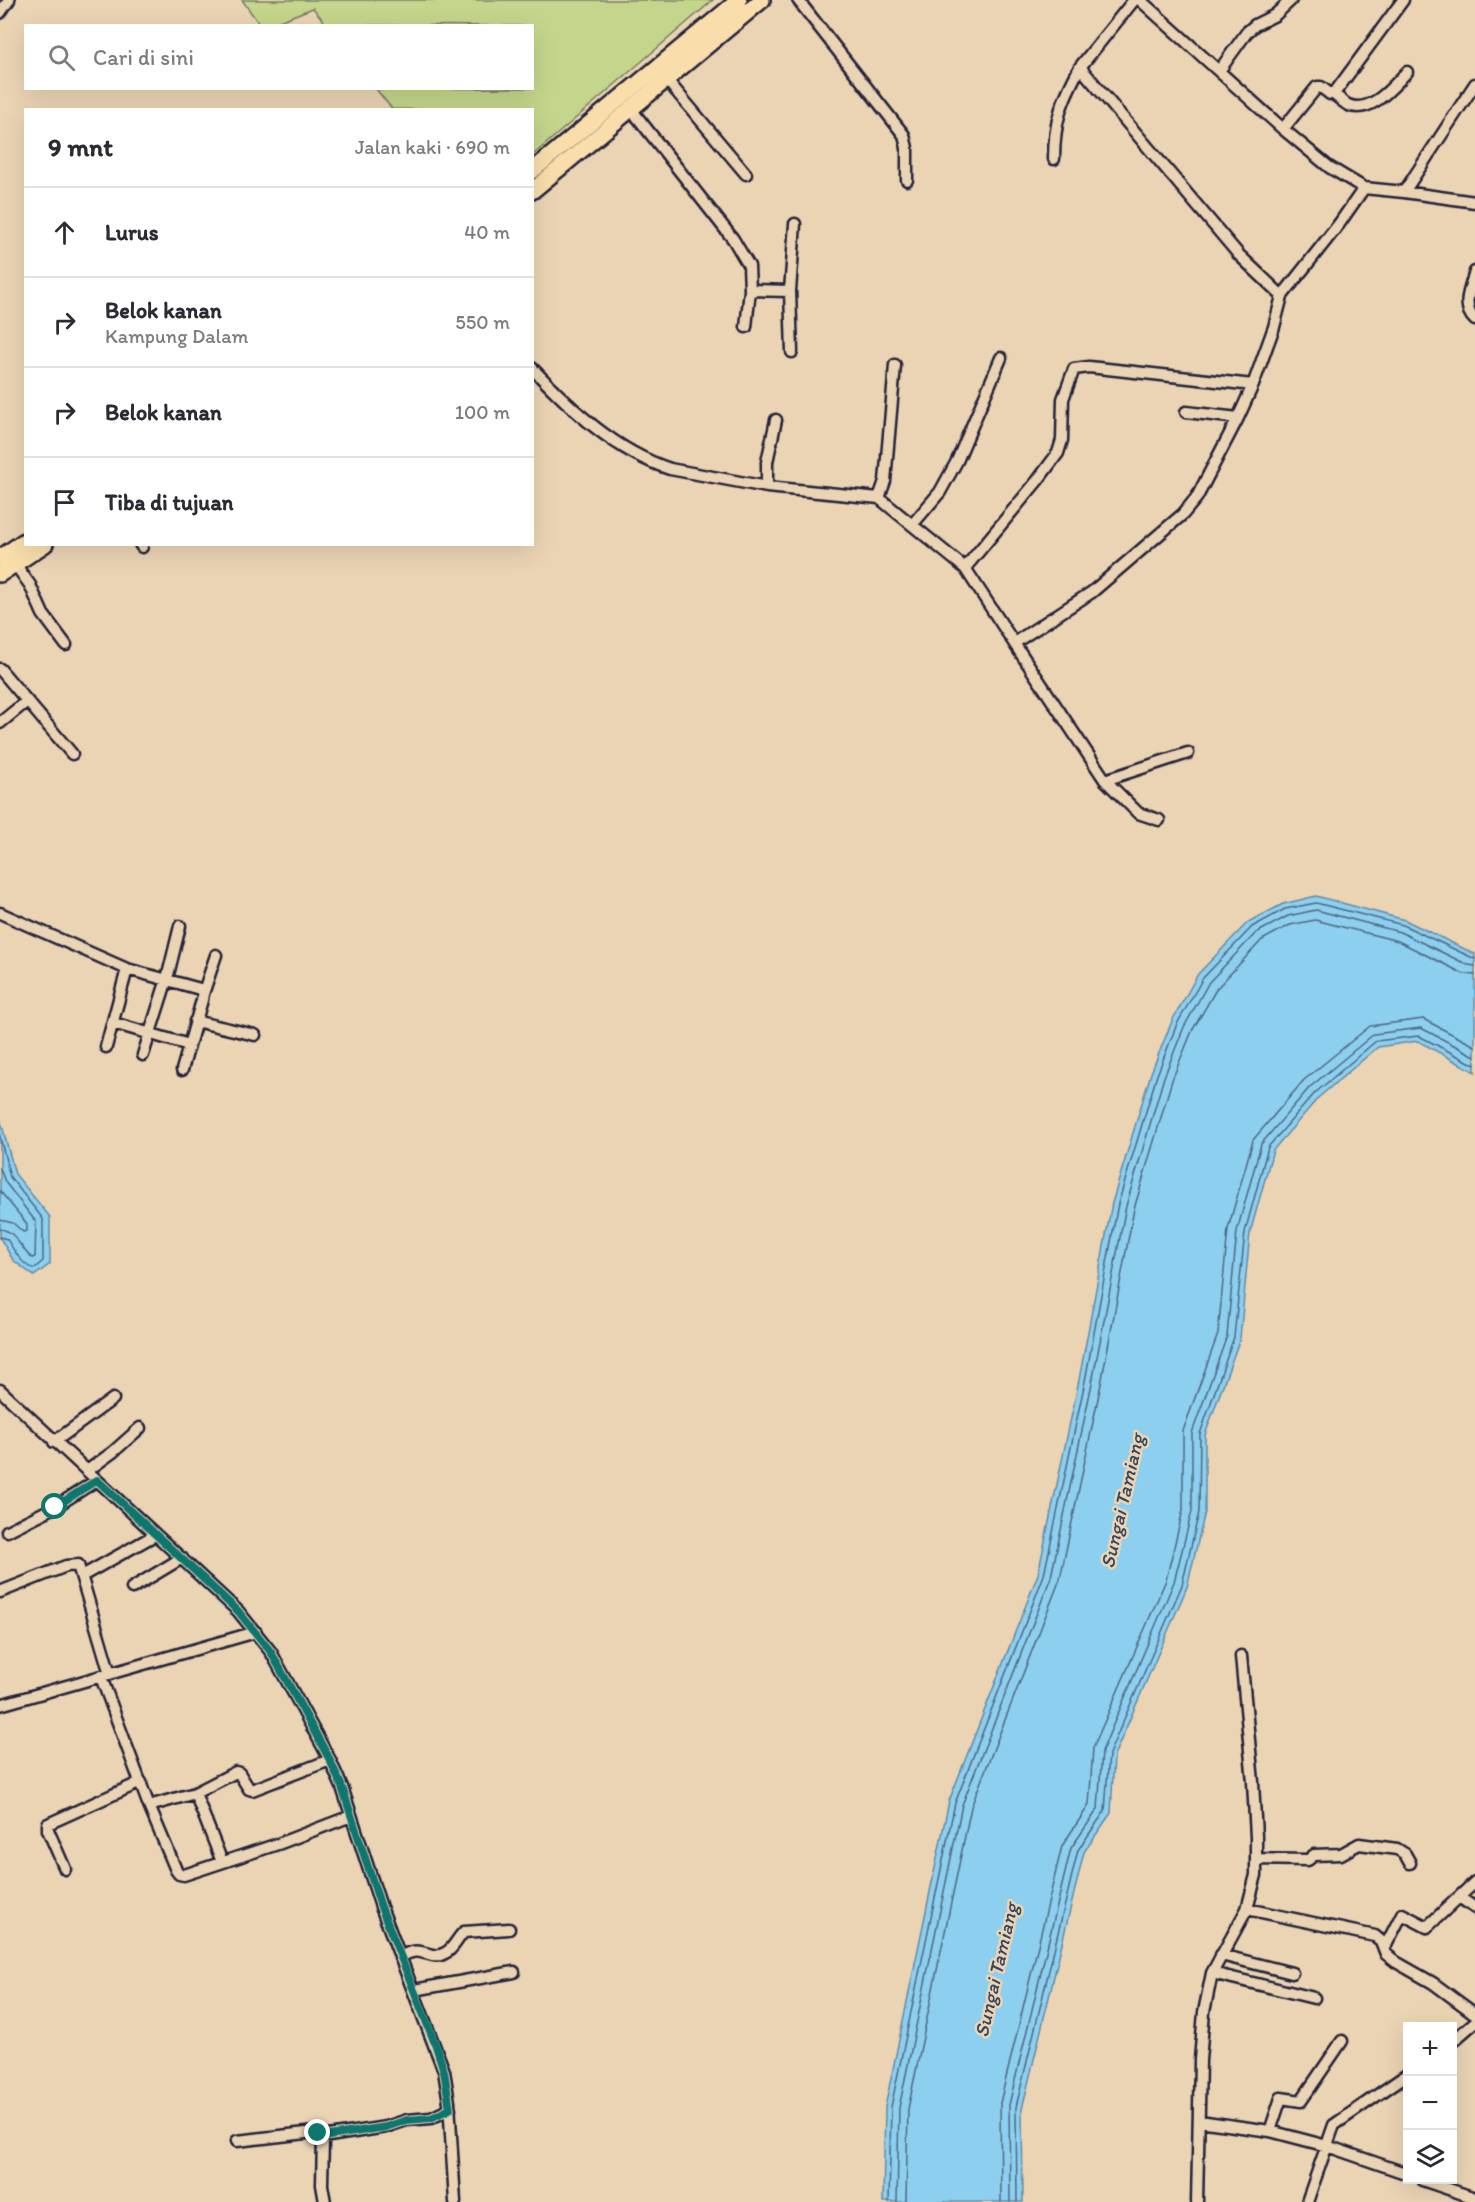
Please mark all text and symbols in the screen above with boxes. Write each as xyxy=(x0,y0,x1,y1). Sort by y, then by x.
search box xyxy=(24,24,534,90)
icon: search xyxy=(45,41,78,74)
text: Cari di sini xyxy=(93,44,194,71)
text: 9 mnt xyxy=(48,131,113,163)
text: Jalan kaki · 690 m xyxy=(355,135,510,159)
icon: ahead xyxy=(48,216,81,249)
text: Lurus xyxy=(105,219,159,246)
text: 40 m xyxy=(464,220,510,244)
text: Belok kanan xyxy=(105,297,222,324)
icon: right xyxy=(48,306,81,339)
text: 550 m xyxy=(455,310,510,334)
text: Kampung Dalam xyxy=(105,324,248,348)
icon: right xyxy=(48,396,81,429)
text: Belok kanan xyxy=(105,399,222,426)
text: 100 m xyxy=(455,400,510,424)
icon: arrive xyxy=(48,486,81,519)
text: Tiba di tujuan xyxy=(105,489,234,516)
water label: Sungai Tamiang xyxy=(1095,1429,1150,1570)
route start xyxy=(41,1493,67,1519)
water label: Sungai Tamiang xyxy=(969,1898,1024,2039)
map controls xyxy=(1403,2022,1457,2184)
button: + xyxy=(1403,2022,1457,2076)
button: − xyxy=(1403,2076,1457,2130)
route end xyxy=(304,2119,330,2145)
button: layers xyxy=(1403,2130,1457,2184)

